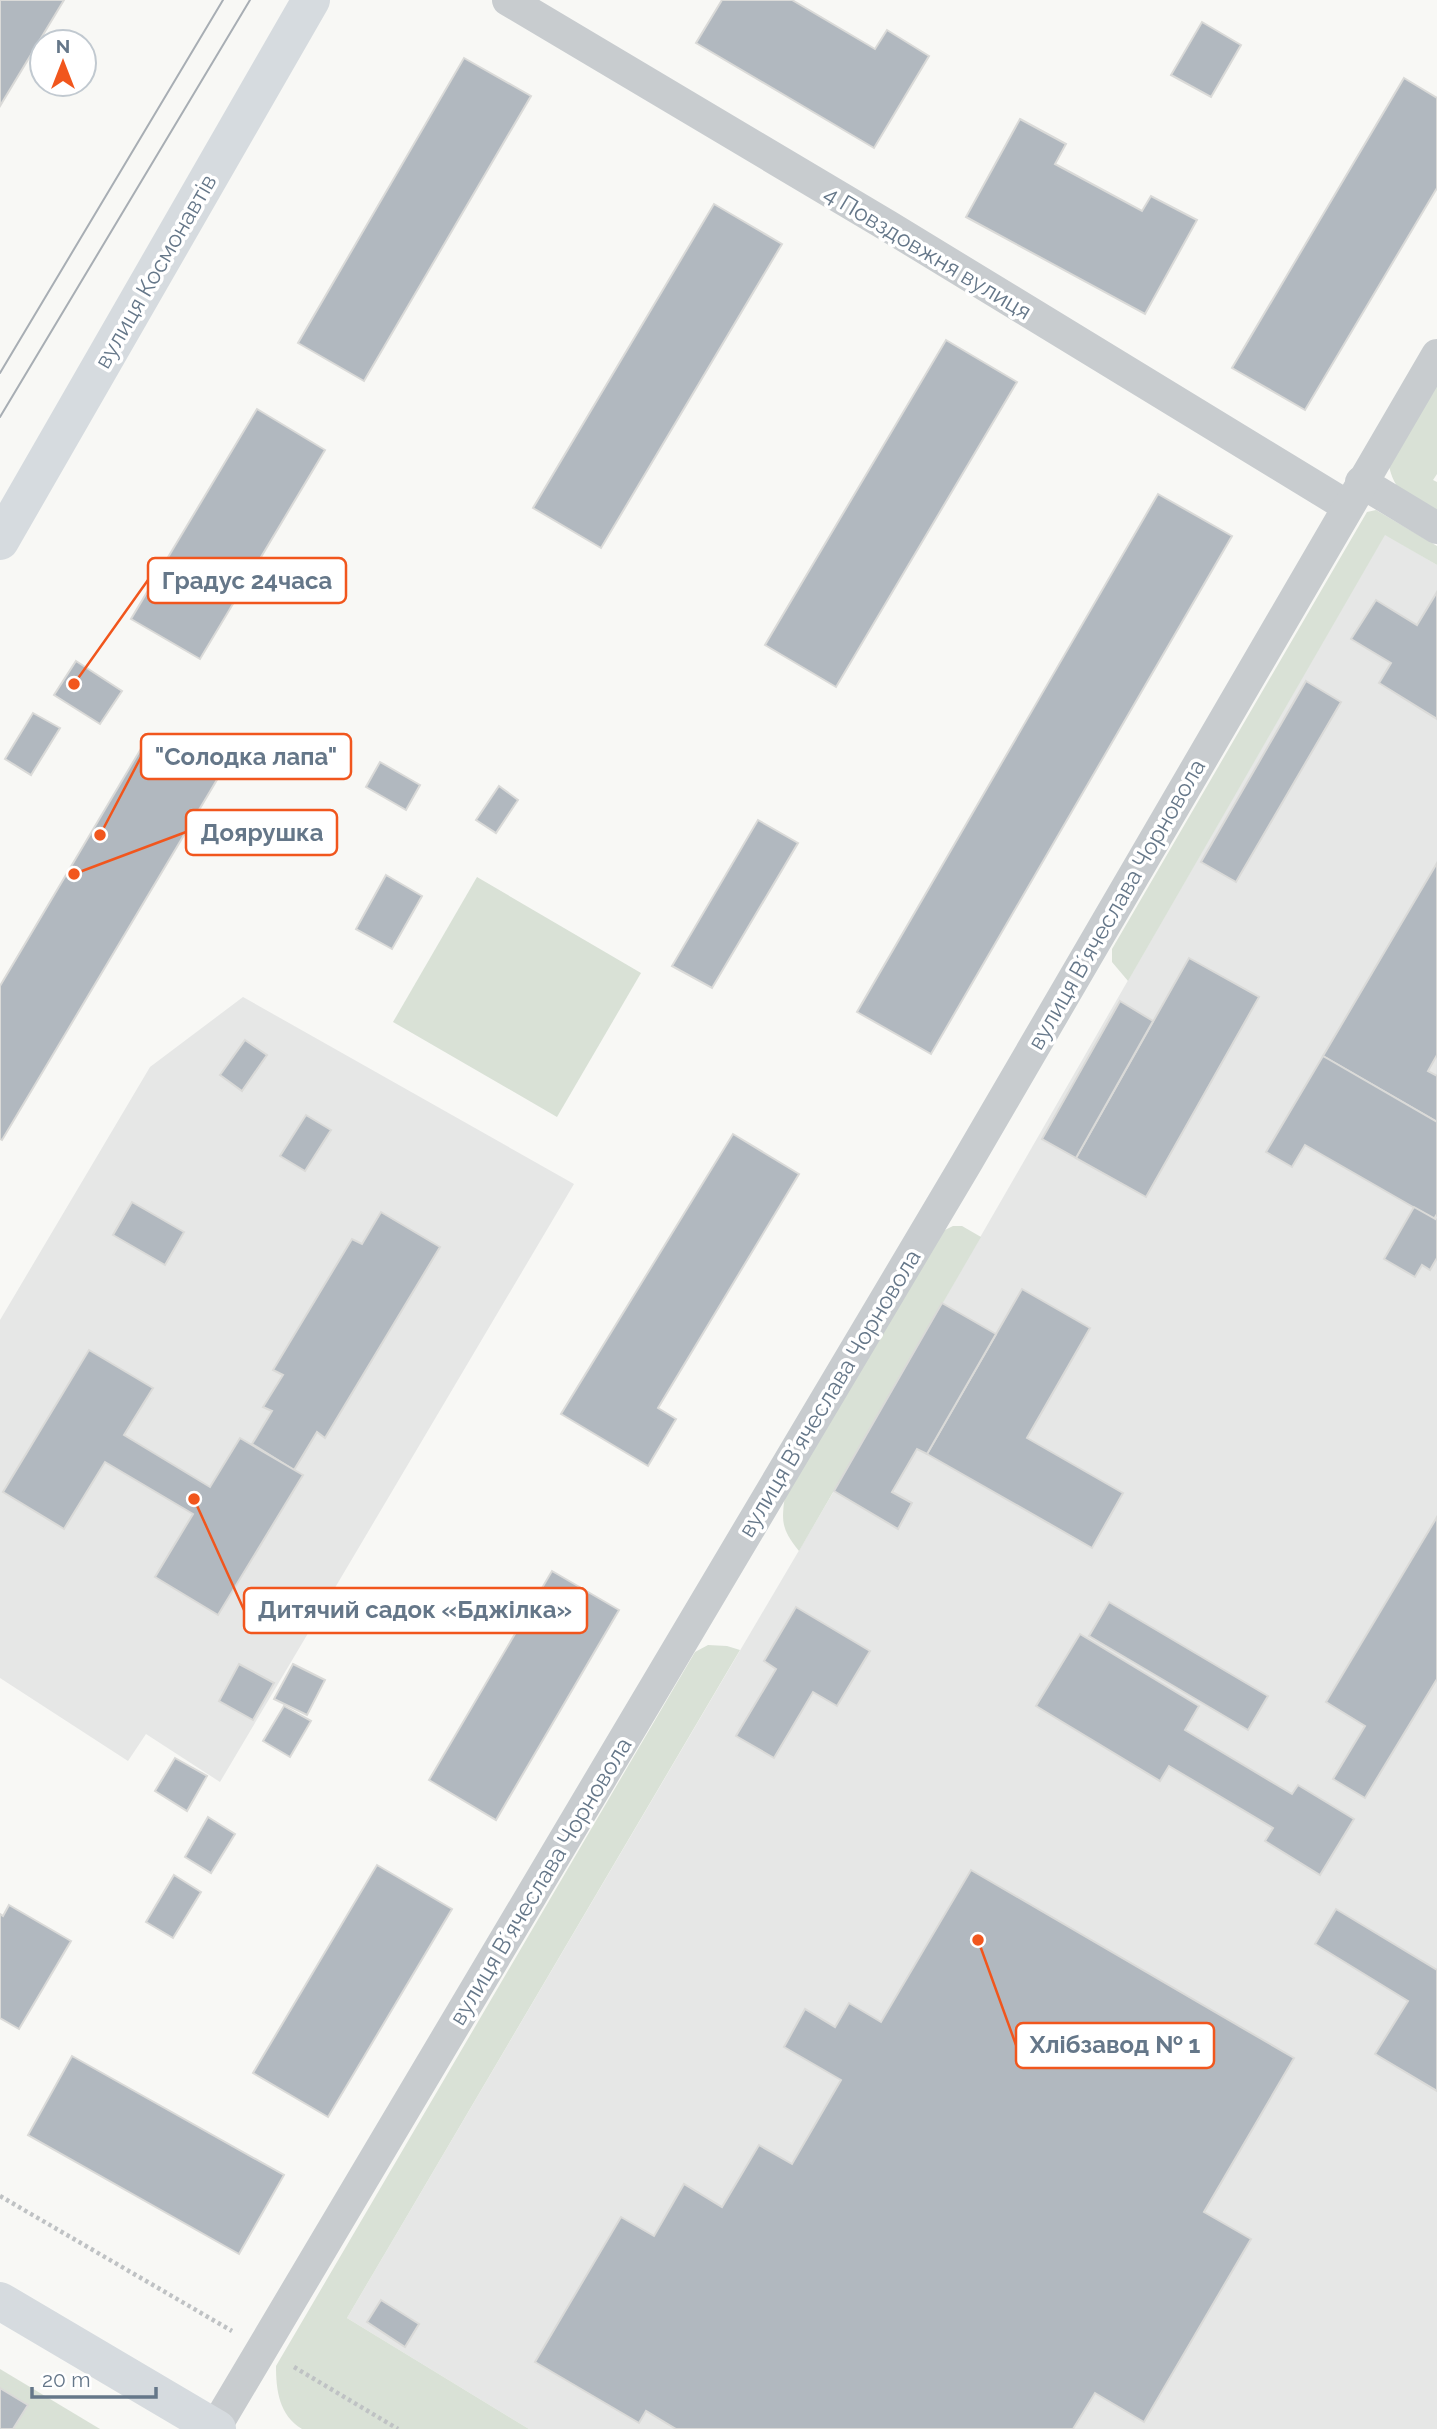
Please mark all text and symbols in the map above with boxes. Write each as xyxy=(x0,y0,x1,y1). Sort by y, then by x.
north arrow xyxy=(28,28,98,98)
text: N xyxy=(56,35,70,57)
street label: вулиця Космонавтів xyxy=(89,169,221,373)
street label: 4 Повздовжня вулиця xyxy=(820,179,1036,325)
callout: Градус 24часа xyxy=(148,558,346,603)
text: Градус 24часа xyxy=(162,566,333,595)
callout: "Солодка лапа" xyxy=(141,734,351,779)
text: "Солодка лапа" xyxy=(155,742,337,771)
street label: вулиця Вʼячеслава Чорновола xyxy=(1022,754,1210,1054)
callout: Доярушка xyxy=(186,810,337,855)
text: Доярушка xyxy=(201,818,324,847)
street label: вулиця Вʼячеслава Чорновола xyxy=(732,1244,926,1542)
callout: Дитячий садок «Бджілка» xyxy=(244,1588,587,1633)
text: Дитячий садок «Бджілка» xyxy=(258,1595,572,1624)
street label: вулиця Вʼячеслава Чорновола xyxy=(443,1732,637,2030)
callout: Хлібзавод № 1 xyxy=(1016,2023,1214,2068)
text: Хлібзавод № 1 xyxy=(1029,2030,1200,2059)
scale bar xyxy=(32,2356,156,2400)
text: 20 m xyxy=(42,2367,90,2392)

